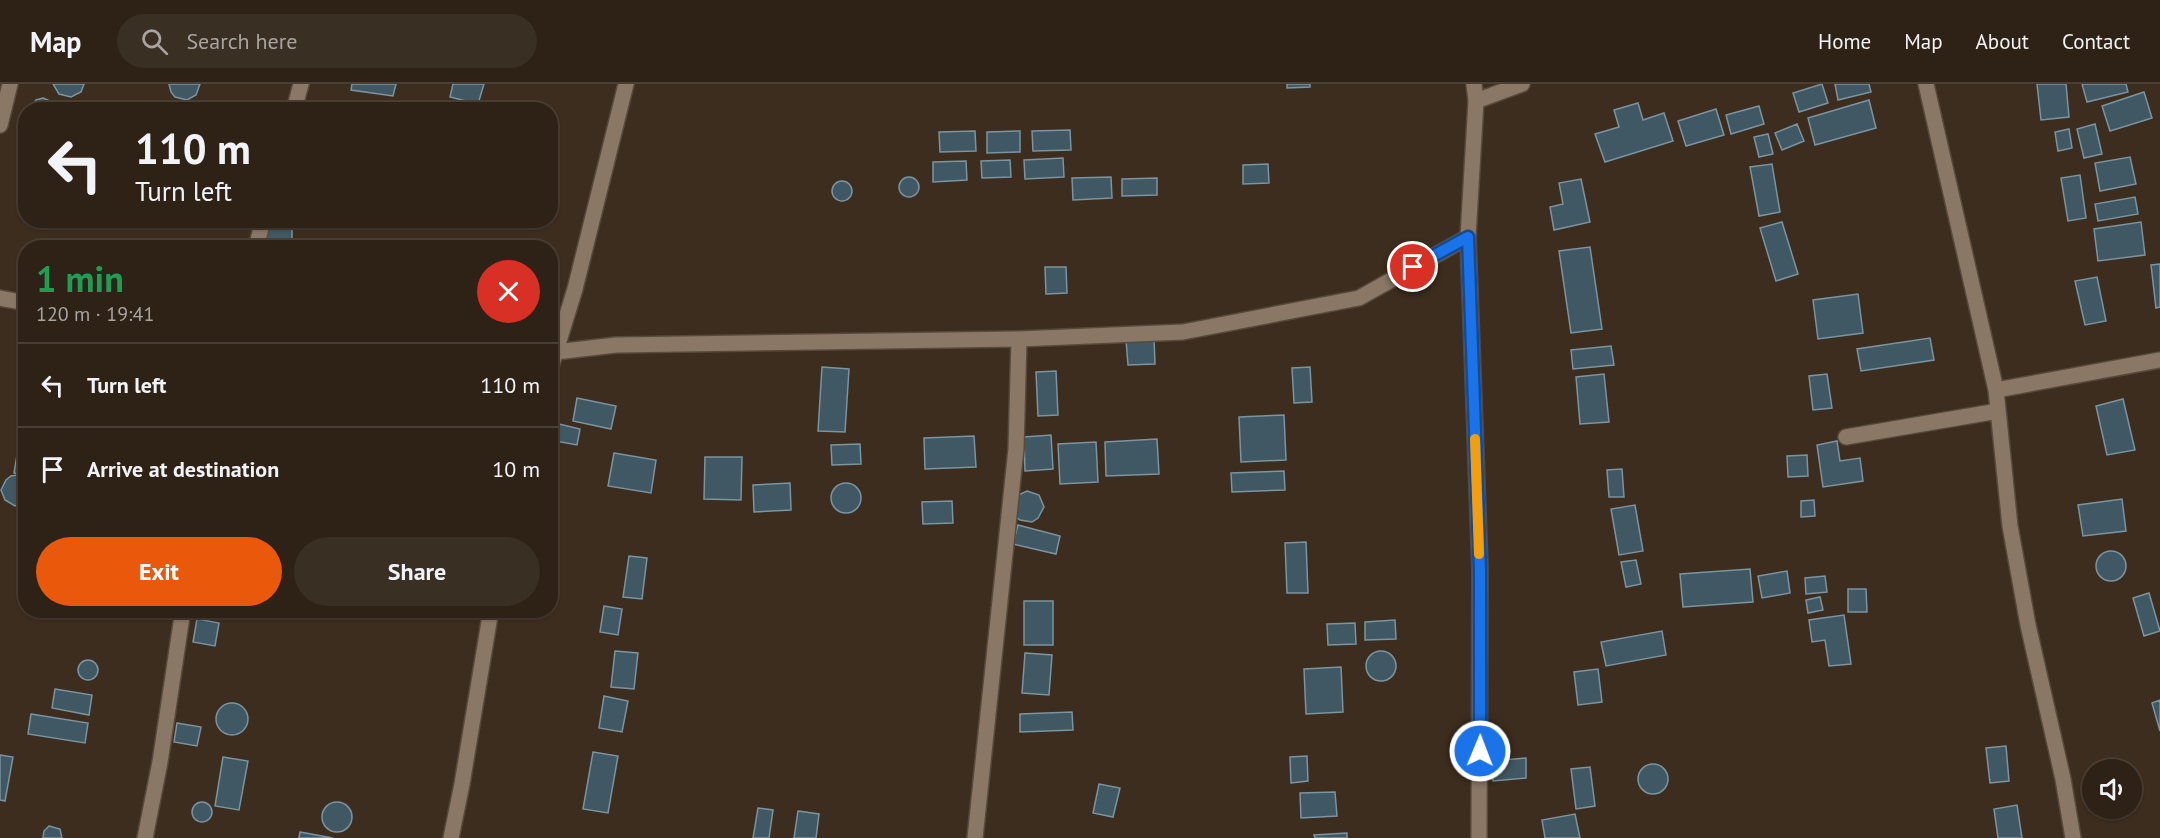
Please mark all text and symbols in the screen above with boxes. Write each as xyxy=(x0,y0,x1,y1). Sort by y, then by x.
search box xyxy=(117,14,537,68)
text: Map xyxy=(30,23,81,60)
icon: search xyxy=(138,25,171,58)
text: Search here xyxy=(186,27,297,55)
text: Home xyxy=(1818,28,1871,55)
text: Map xyxy=(1904,28,1943,55)
text: About xyxy=(1976,28,2029,55)
text: Contact xyxy=(2062,28,2130,55)
text: 110 m xyxy=(135,121,251,176)
icon: left xyxy=(36,126,114,204)
text: Turn left xyxy=(135,174,232,208)
pin xyxy=(1387,241,1438,292)
icon: arrive xyxy=(1396,250,1429,283)
text: 1 min xyxy=(36,255,124,302)
button: close xyxy=(477,260,540,323)
text: 120 m · 19:41 xyxy=(36,301,154,327)
icon: left xyxy=(36,369,69,402)
text: Turn left xyxy=(87,371,167,399)
text: 110 m xyxy=(480,371,540,399)
icon: arrive xyxy=(36,453,69,486)
text: Arrive at destination xyxy=(87,455,279,483)
text: 10 m xyxy=(492,455,540,483)
button: Exit xyxy=(36,537,282,606)
button: Share xyxy=(294,537,540,606)
position arrow xyxy=(1448,719,1512,783)
map controls xyxy=(2082,759,2142,819)
button: sound xyxy=(2082,759,2142,819)

